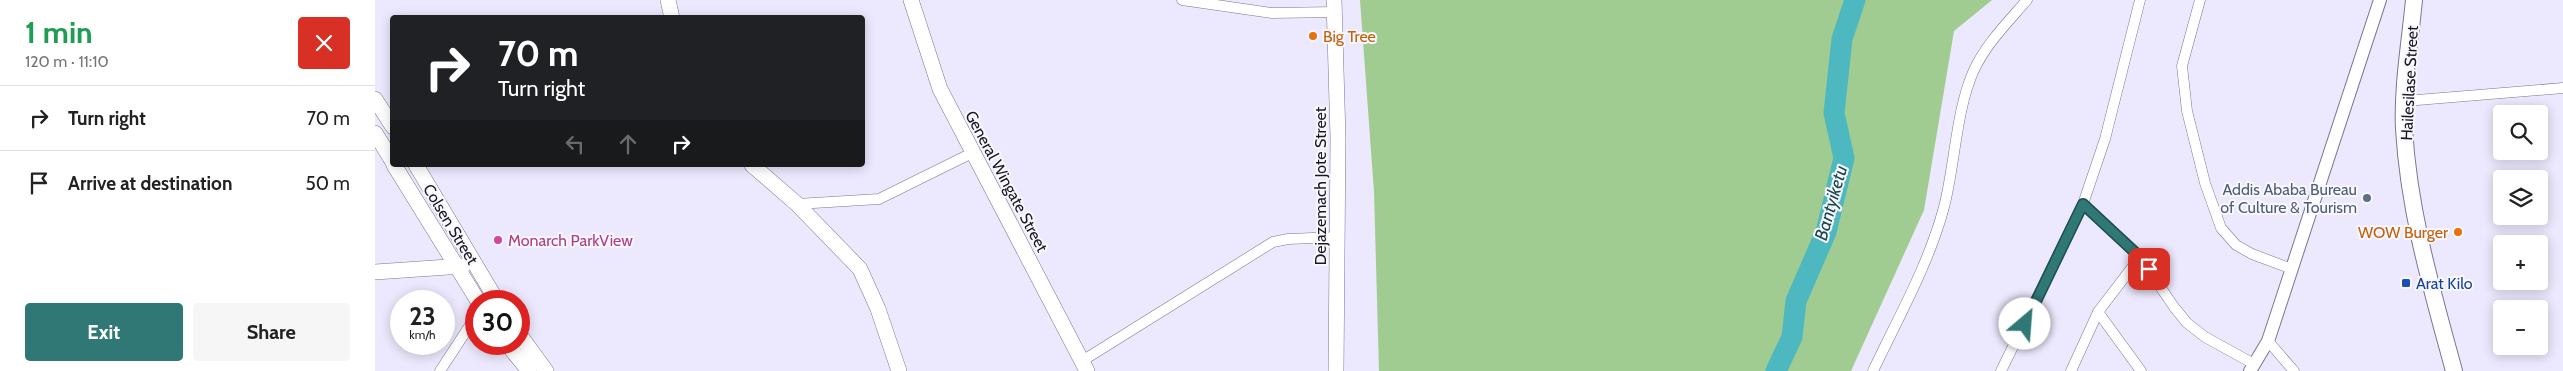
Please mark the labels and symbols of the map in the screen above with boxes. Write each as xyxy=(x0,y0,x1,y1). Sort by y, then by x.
street label: Hailesilase Street xyxy=(2397,24,2422,141)
place label: Big Tree xyxy=(1323,27,1376,46)
marker: Big Tree xyxy=(1307,30,1319,42)
street label: Dejazemach Jote Street xyxy=(1311,106,1330,265)
street label: General Wingate Street xyxy=(961,107,1052,256)
water label: Bantyiketu xyxy=(1810,163,1852,243)
street label: Colsen Street xyxy=(419,180,482,269)
place label: Addis Ababa Bureau of Culture & Tourism xyxy=(2220,180,2357,217)
marker: Addis Ababa Bureau of Culture & Tourism xyxy=(2361,192,2373,204)
place label: WOW Burger xyxy=(2358,223,2449,242)
marker: WOW Burger xyxy=(2452,226,2464,238)
place label: Monarch ParkView xyxy=(508,231,633,250)
marker: Monarch ParkView xyxy=(492,234,504,246)
pin xyxy=(2128,248,2170,290)
place label: Arat Kilo xyxy=(2416,274,2473,293)
marker: Arat Kilo xyxy=(2400,277,2412,289)
speed limit sign: 30 xyxy=(465,290,530,355)
position arrow xyxy=(1998,297,2050,349)

